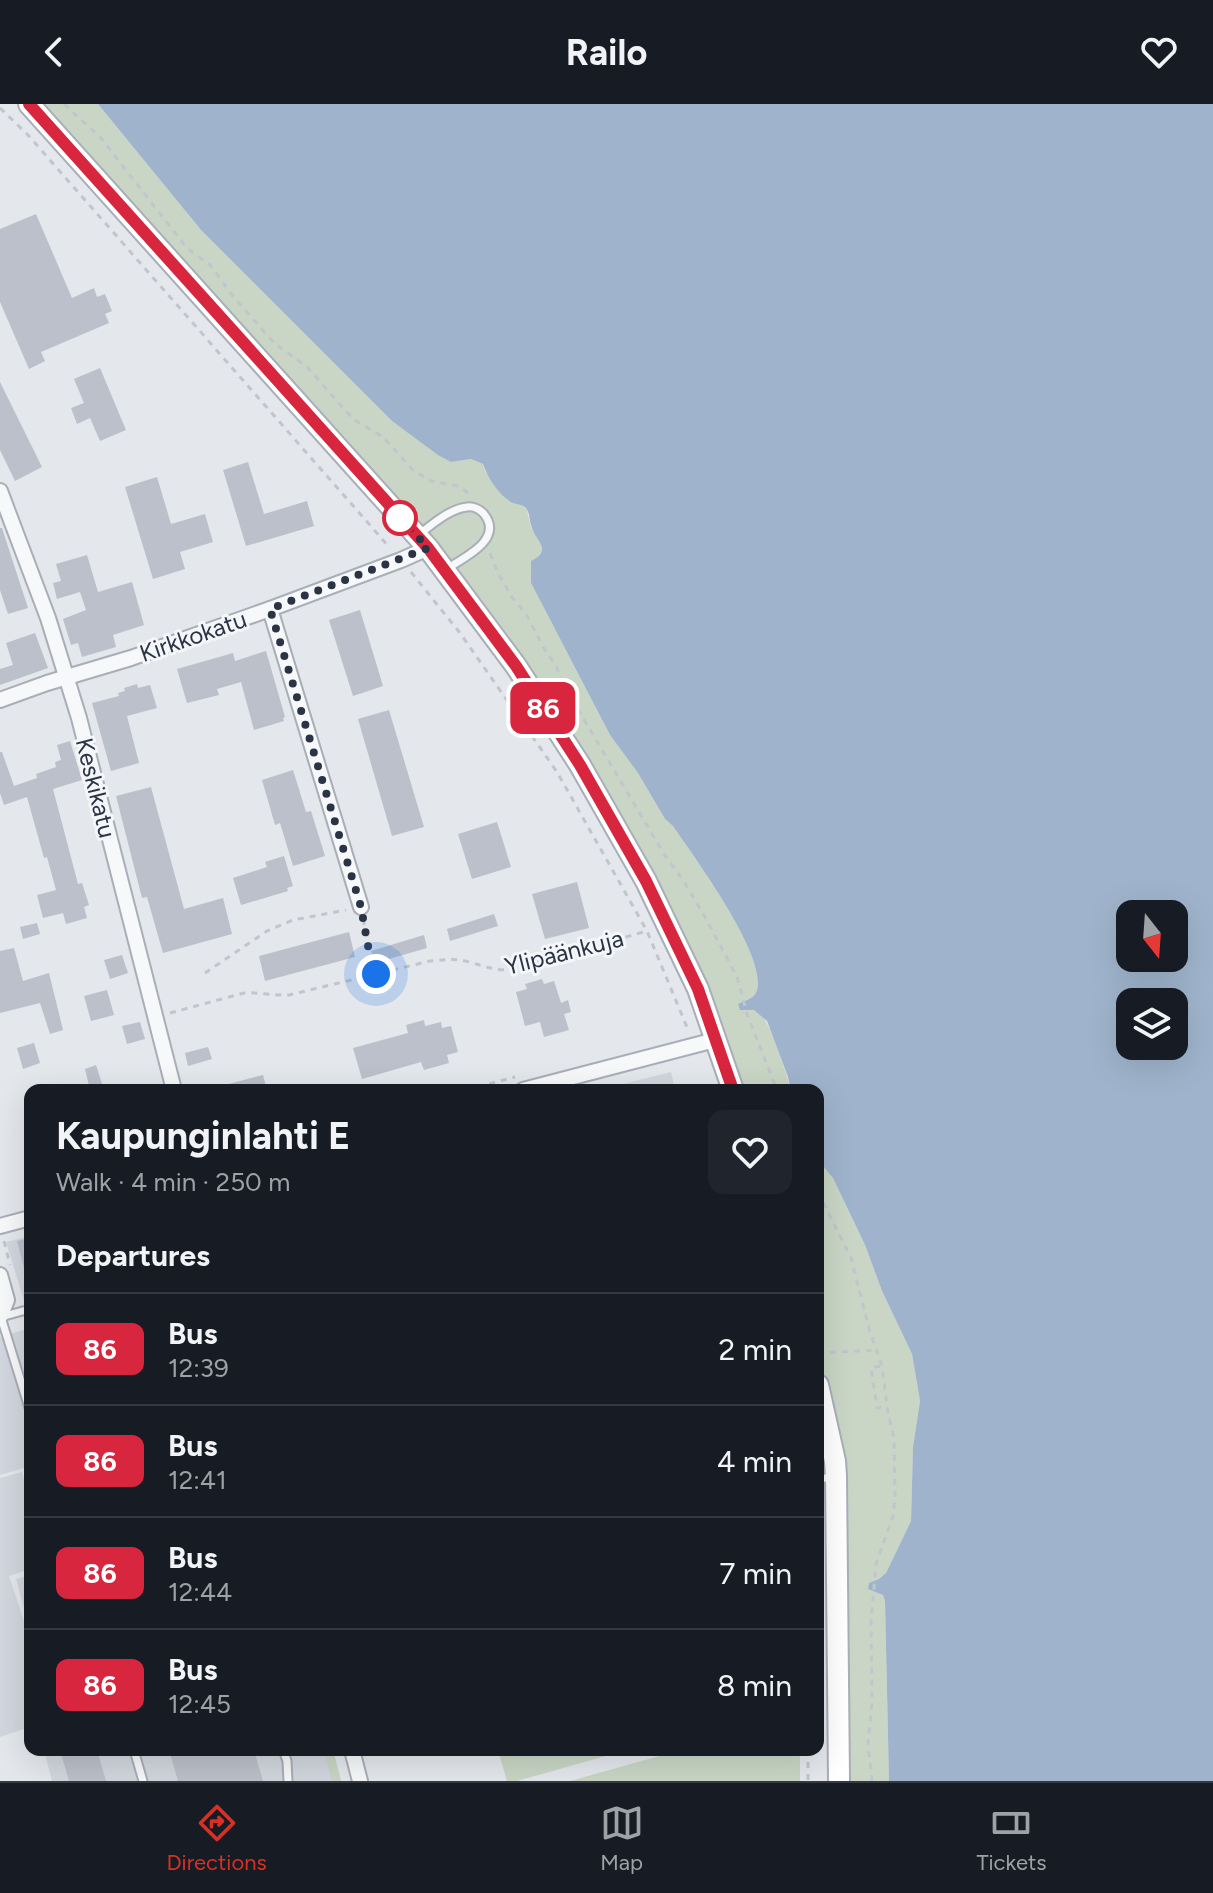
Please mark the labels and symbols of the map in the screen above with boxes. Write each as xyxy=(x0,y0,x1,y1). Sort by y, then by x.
unlabelled marker xyxy=(383,501,417,535)
street label: Kirkkokatu xyxy=(136,604,250,668)
line badge: 86 xyxy=(507,682,579,734)
street label: Keskikatu xyxy=(70,735,122,841)
north arrow xyxy=(1116,900,1188,972)
street label: Ylipäänkuja xyxy=(502,923,626,981)
your location xyxy=(356,954,396,994)

